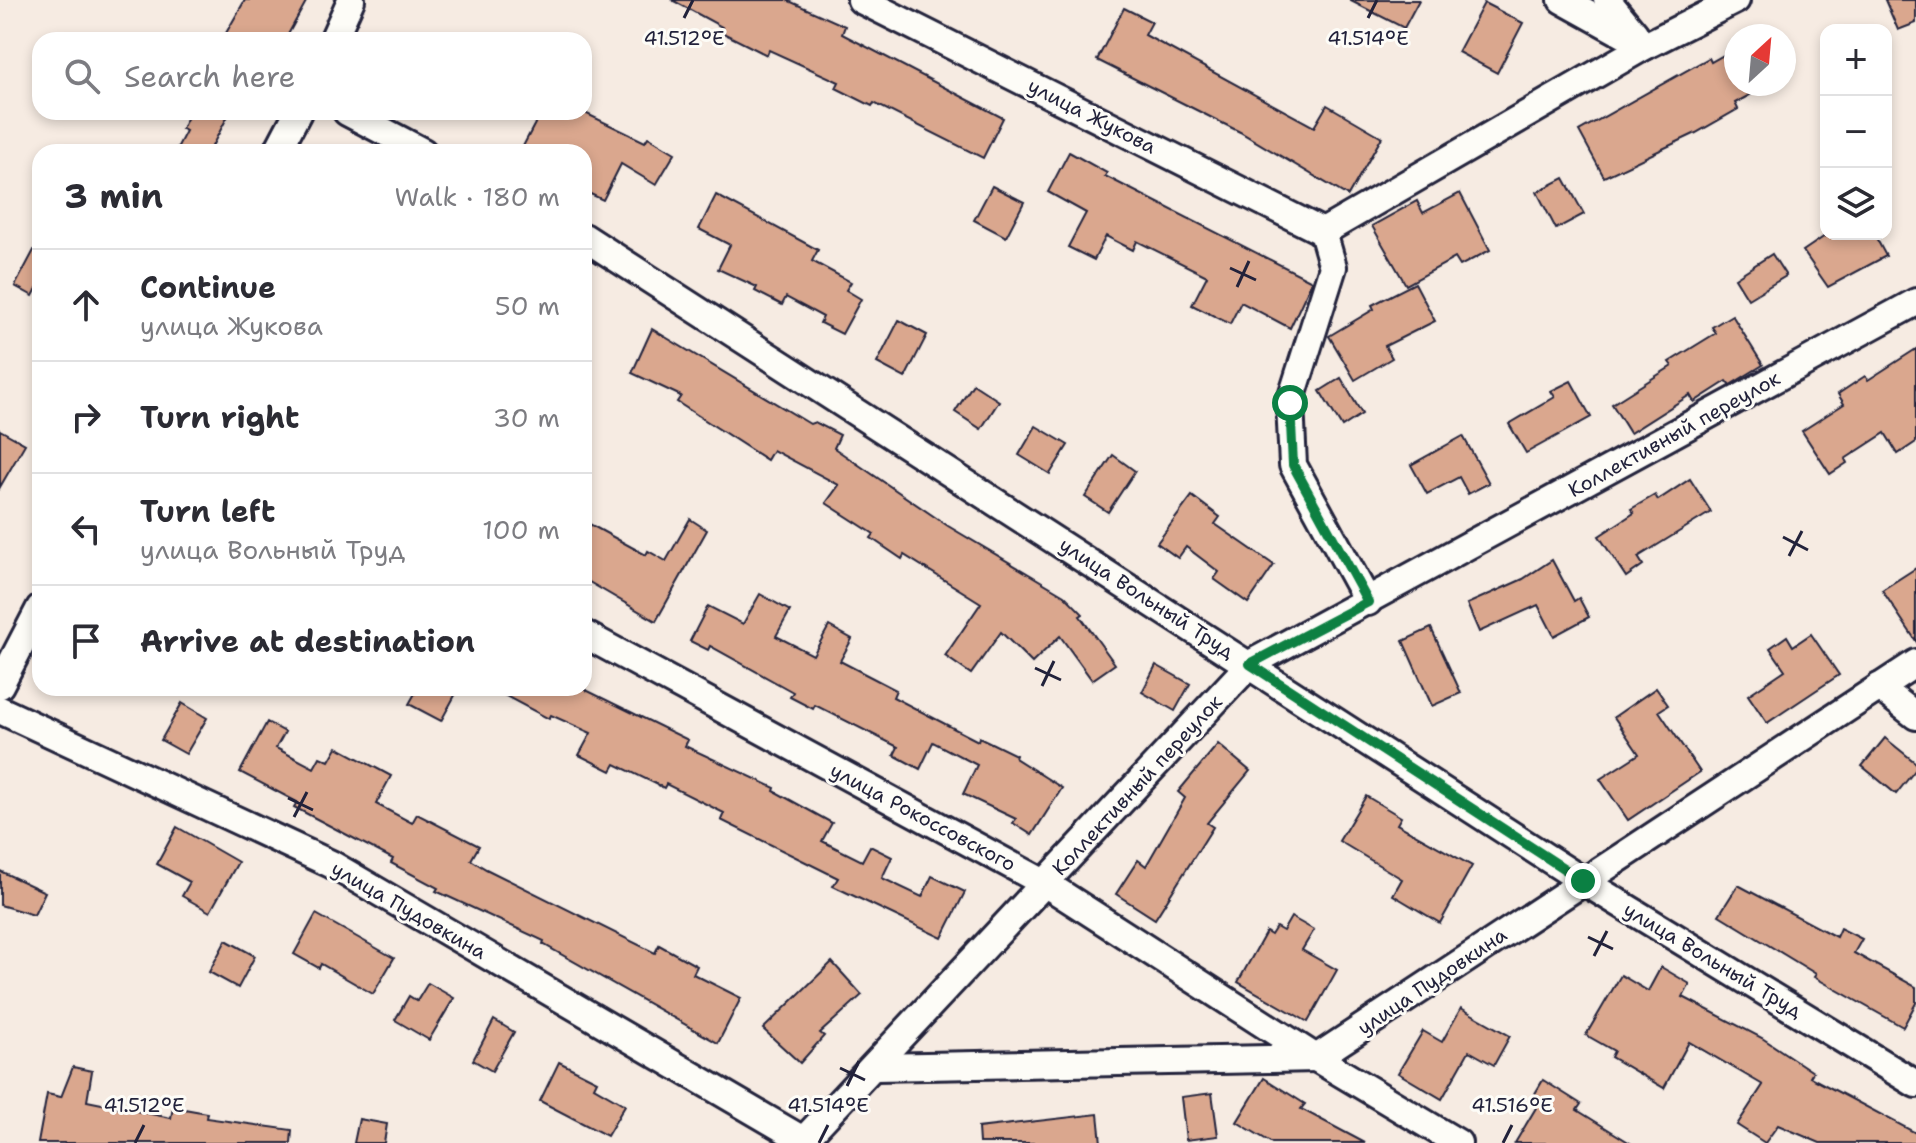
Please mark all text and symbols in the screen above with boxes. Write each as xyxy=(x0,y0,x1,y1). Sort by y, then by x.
north arrow xyxy=(1724,24,1796,96)
map controls xyxy=(1820,24,1892,240)
button: + xyxy=(1820,24,1892,96)
text: 41.512°E xyxy=(643,25,725,51)
text: 41.514°E xyxy=(1327,25,1409,51)
search box xyxy=(32,32,592,120)
icon: search xyxy=(60,54,104,98)
text: Search here xyxy=(124,56,295,97)
street label: улица Жукова xyxy=(1023,72,1161,160)
button: − xyxy=(1820,96,1892,168)
button: layers xyxy=(1820,168,1892,240)
text: 3 min xyxy=(64,173,163,219)
text: Walk · 180 m xyxy=(395,179,560,214)
text: Continue xyxy=(140,267,276,308)
icon: ahead xyxy=(64,283,108,327)
text: 50 m xyxy=(495,288,560,323)
text: улица Жукова xyxy=(140,308,323,343)
street label: Коллективный переулок xyxy=(1564,365,1785,503)
route start xyxy=(1272,385,1308,421)
icon: right xyxy=(64,395,108,439)
text: Turn right xyxy=(140,397,299,438)
text: 30 m xyxy=(493,400,560,435)
text: Turn left xyxy=(140,491,275,532)
icon: left xyxy=(64,507,108,551)
text: 100 m xyxy=(482,512,560,547)
text: улица Вольный Труд xyxy=(140,532,405,567)
street label: улица Вольный Труд xyxy=(1054,532,1240,665)
icon: arrive xyxy=(64,619,108,663)
text: Arrive at destination xyxy=(140,621,475,662)
street label: Коллективный переулок xyxy=(1046,689,1228,881)
street label: улица Рокоссовского xyxy=(826,757,1020,877)
street label: улица Пудовкина xyxy=(327,855,492,965)
route end xyxy=(1565,863,1601,899)
street label: улица Вольный Труд xyxy=(1619,896,1807,1024)
street label: улица Пудовкина xyxy=(1352,921,1512,1041)
text: 41.512°E xyxy=(103,1092,185,1118)
text: 41.514°E xyxy=(787,1092,869,1118)
text: 41.516°E xyxy=(1471,1092,1553,1118)

